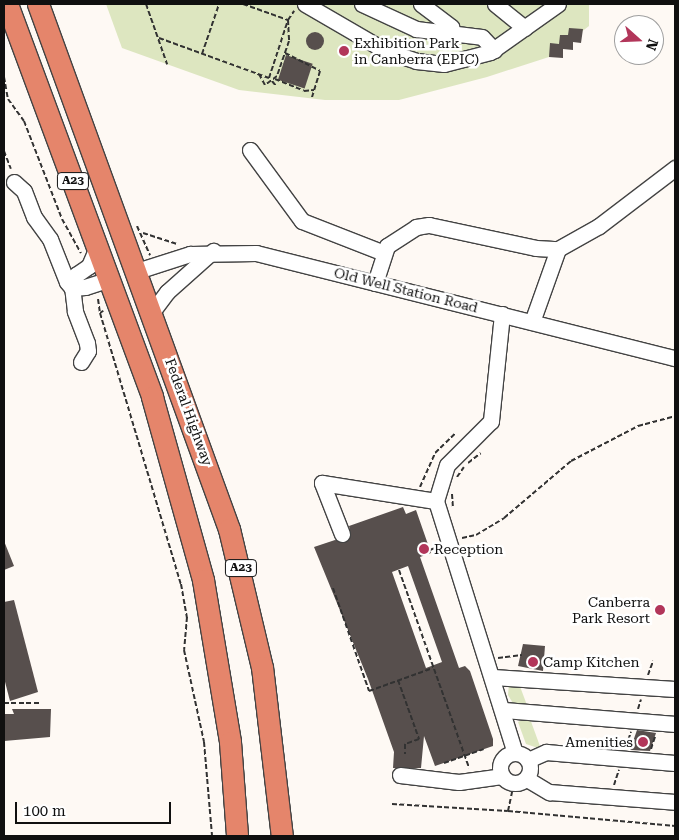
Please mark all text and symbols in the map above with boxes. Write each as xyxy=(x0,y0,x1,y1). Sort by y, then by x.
north arrow xyxy=(614,15,664,65)
place label: Exhibition Park in Canberra (EPIC) xyxy=(354,35,479,68)
text: N xyxy=(643,37,662,53)
marker: Exhibition Park in Canberra (EPIC) xyxy=(338,45,350,57)
road number: A23 xyxy=(57,172,89,190)
street label: Old Well Station Road xyxy=(332,264,480,316)
street label: Federal Highway xyxy=(162,356,216,468)
place label: Reception xyxy=(434,541,503,557)
marker: Reception xyxy=(418,543,430,555)
road number: A23 xyxy=(225,558,257,578)
place label: Canberra Park Resort xyxy=(572,594,650,626)
marker: Canberra Park Resort xyxy=(654,604,666,616)
place label: Camp Kitchen xyxy=(543,654,639,670)
marker: Camp Kitchen xyxy=(527,656,539,668)
place label: Amenities xyxy=(565,734,633,750)
marker: Amenities xyxy=(637,736,649,748)
scale bar xyxy=(18,792,174,824)
text: 100 m xyxy=(23,802,66,820)

